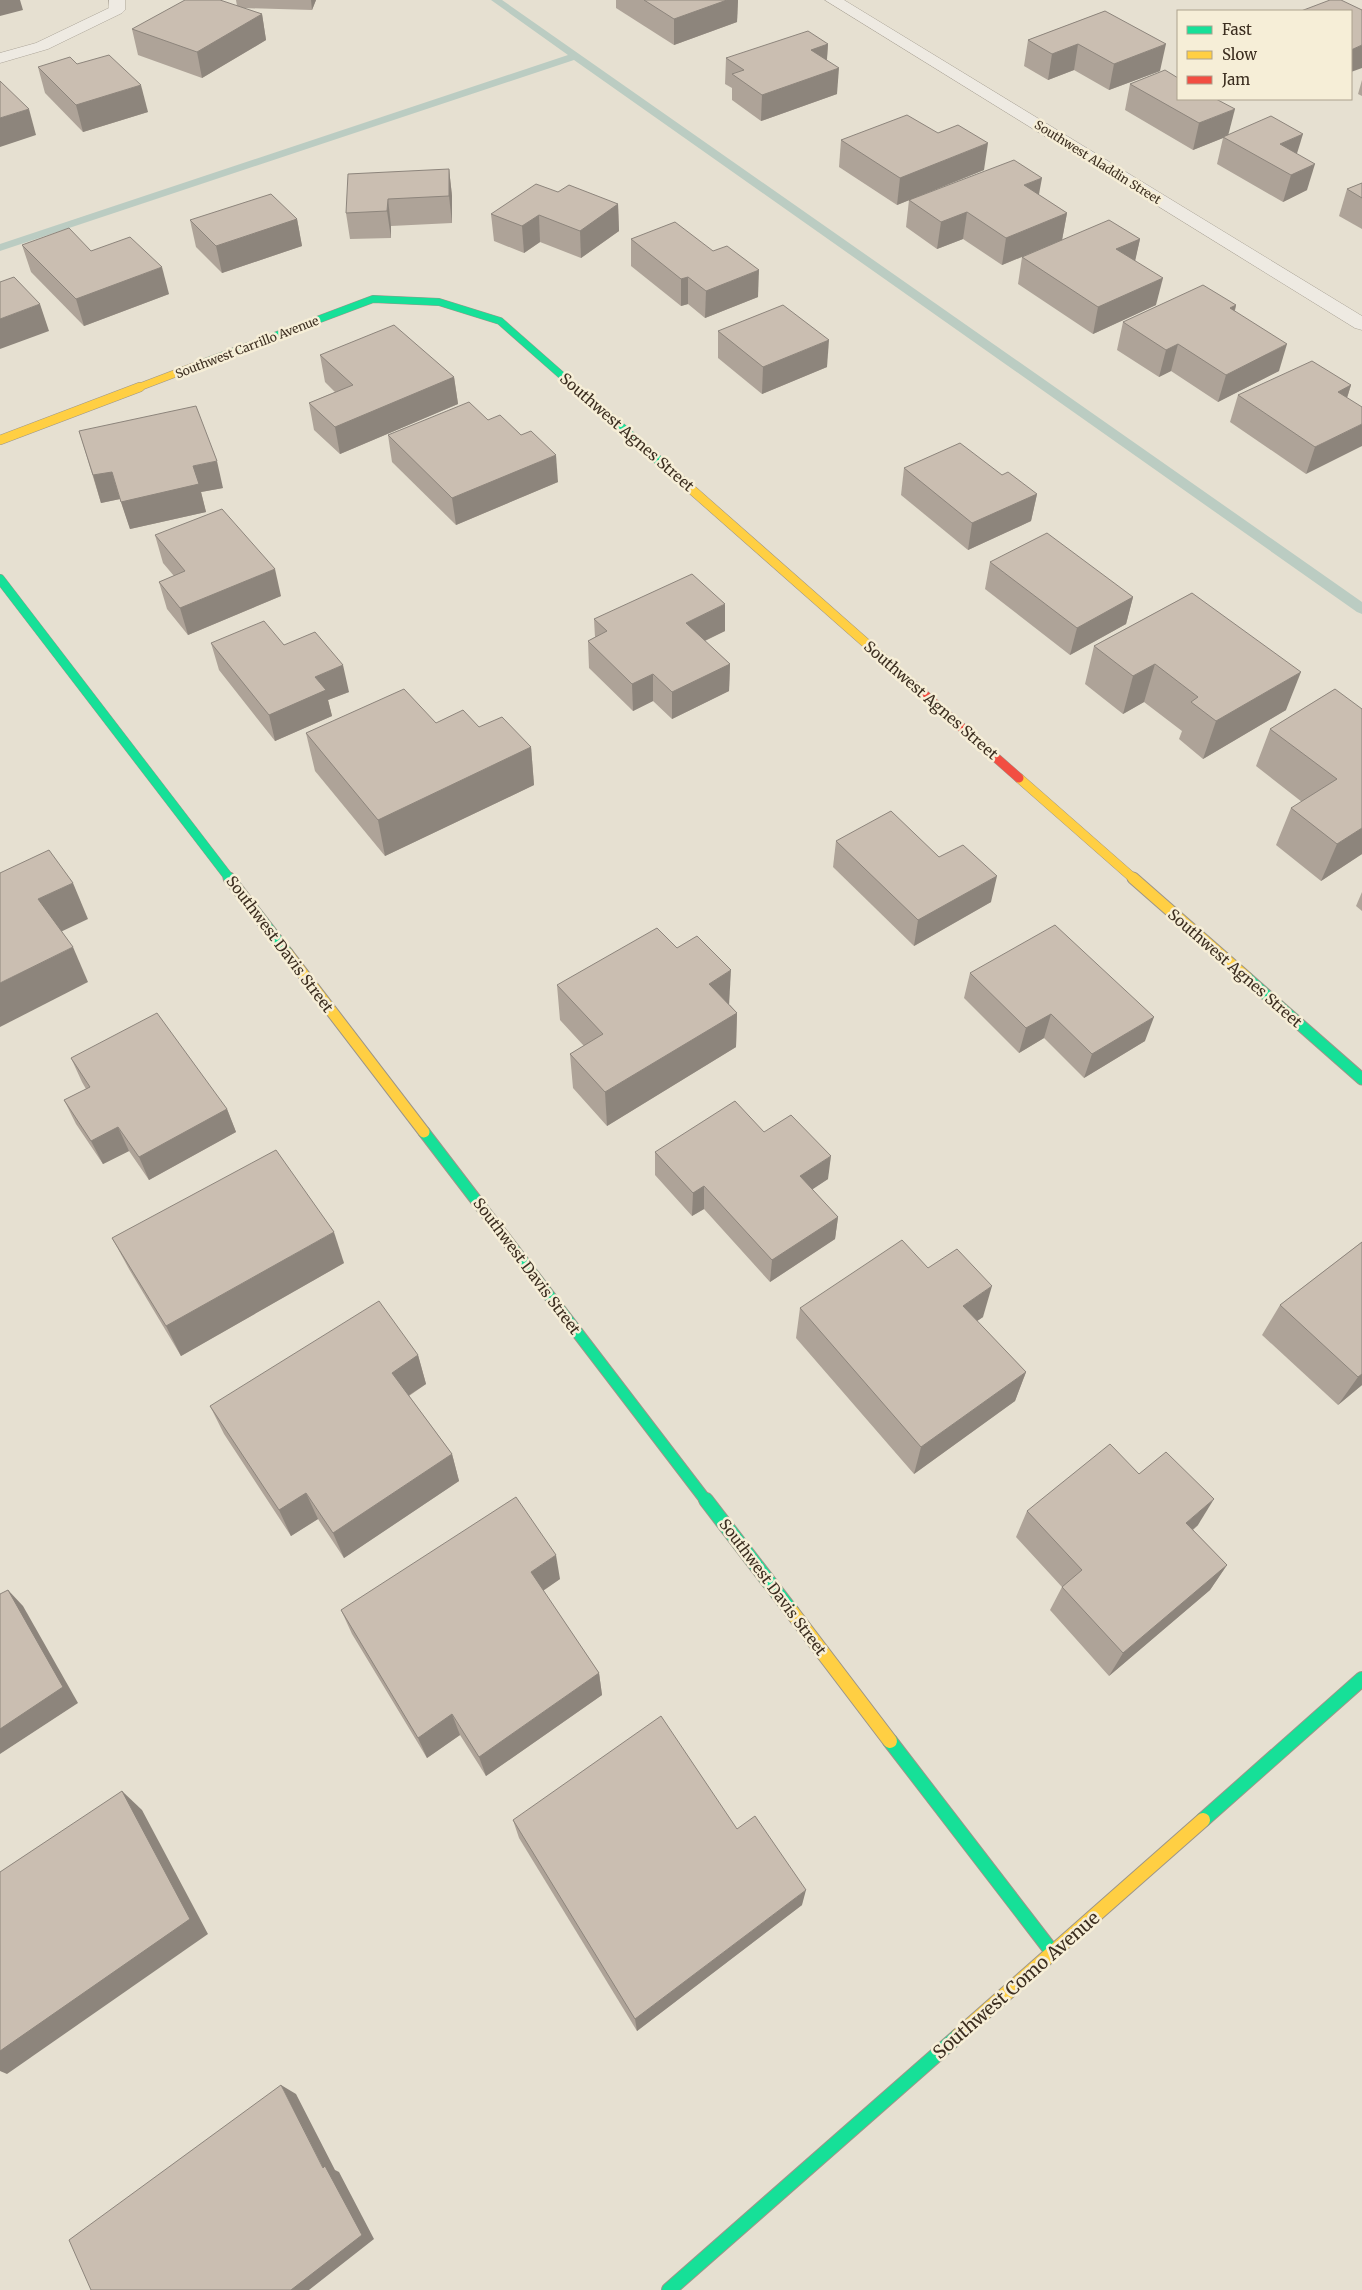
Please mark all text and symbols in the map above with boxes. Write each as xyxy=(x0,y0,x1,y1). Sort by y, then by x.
legend xyxy=(1177,10,1352,100)
text: Fast xyxy=(1222,20,1252,39)
text: Slow xyxy=(1222,45,1257,64)
text: Jam xyxy=(1221,70,1250,89)
street label: Southwest Aladdin Street xyxy=(1032,117,1164,207)
street label: Southwest Carrillo Avenue xyxy=(173,313,321,381)
street label: Southwest Agnes Street xyxy=(556,369,698,495)
street label: Southwest Agnes Street xyxy=(860,637,1002,763)
street label: Southwest Davis Street xyxy=(222,872,338,1016)
street label: Southwest Agnes Street xyxy=(1164,905,1306,1031)
street label: Southwest Davis Street xyxy=(469,1194,585,1338)
street label: Southwest Davis Street xyxy=(715,1515,831,1659)
street label: Southwest Como Avenue xyxy=(928,1906,1104,2064)

